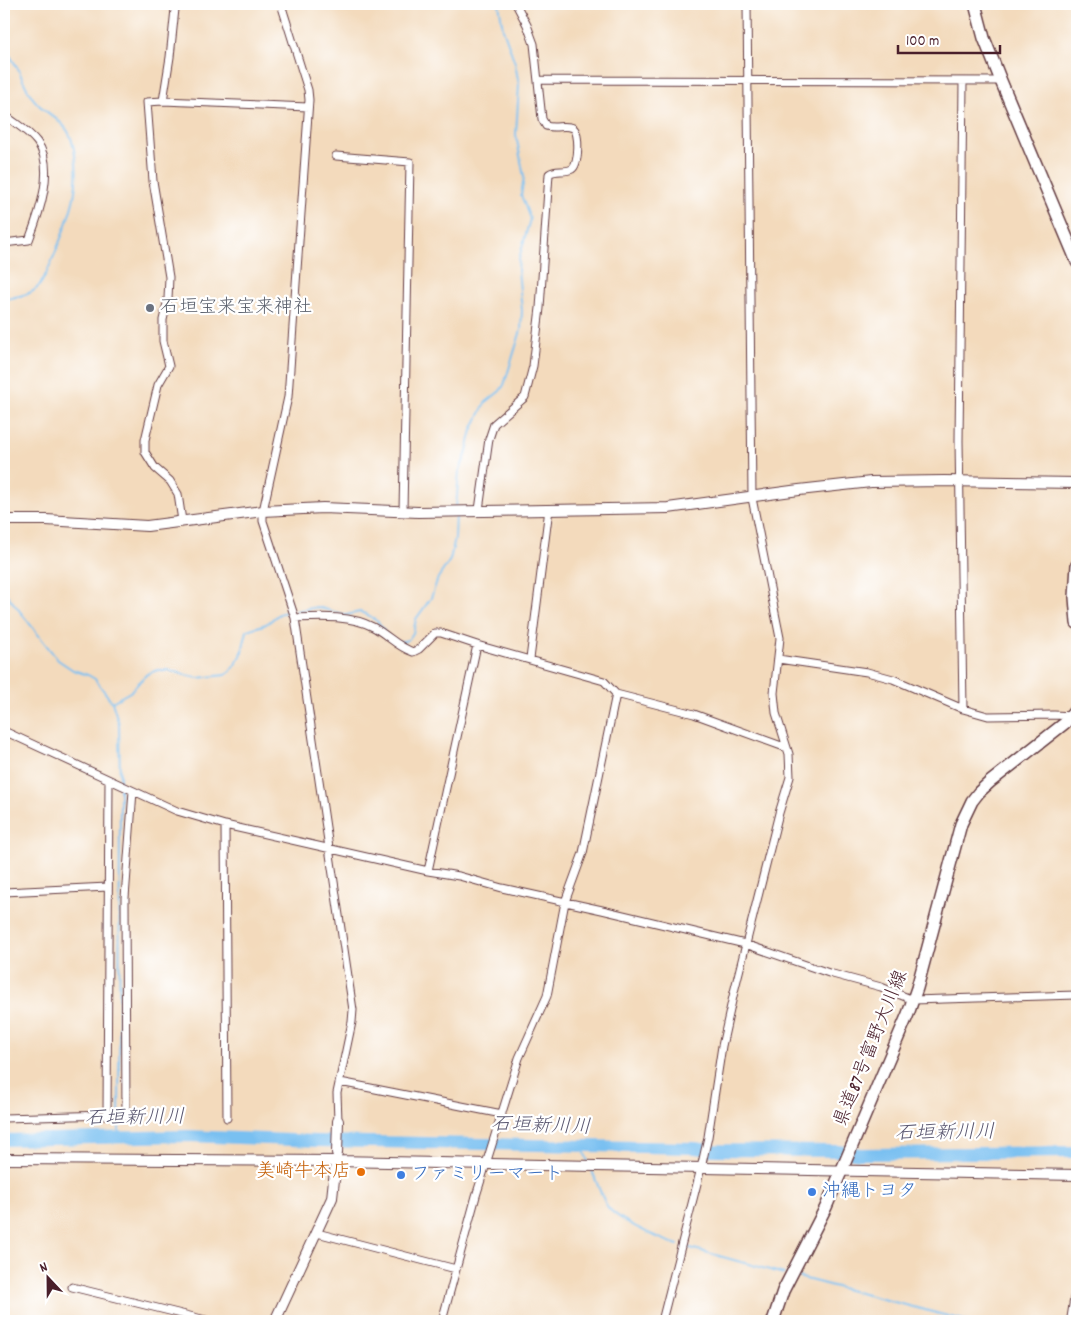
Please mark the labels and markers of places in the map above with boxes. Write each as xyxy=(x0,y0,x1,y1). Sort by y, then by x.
place label: 石垣宝来宝来神社 xyxy=(160,295,312,322)
marker: 石垣宝来宝来神社 xyxy=(144,302,156,314)
place label: 美崎牛本店 xyxy=(256,1159,351,1186)
place label: ファミリーマート xyxy=(411,1162,563,1189)
marker: 美崎牛本店 xyxy=(355,1166,367,1178)
marker: ファミリーマート xyxy=(395,1169,407,1181)
place label: 沖縄トヨタ xyxy=(822,1179,917,1206)
marker: 沖縄トヨタ xyxy=(806,1186,818,1198)

